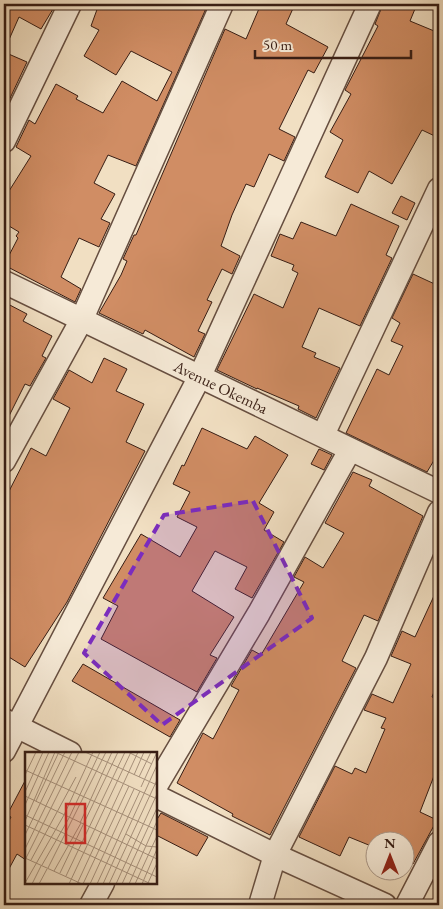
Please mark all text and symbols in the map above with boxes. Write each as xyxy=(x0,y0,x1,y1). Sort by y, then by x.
scale bar xyxy=(255,28,412,60)
text: 50 m xyxy=(263,35,292,54)
street label: Avenue Okemba xyxy=(170,355,272,419)
inset map xyxy=(25,752,158,884)
north arrow xyxy=(366,832,416,882)
text: N xyxy=(384,834,396,852)

